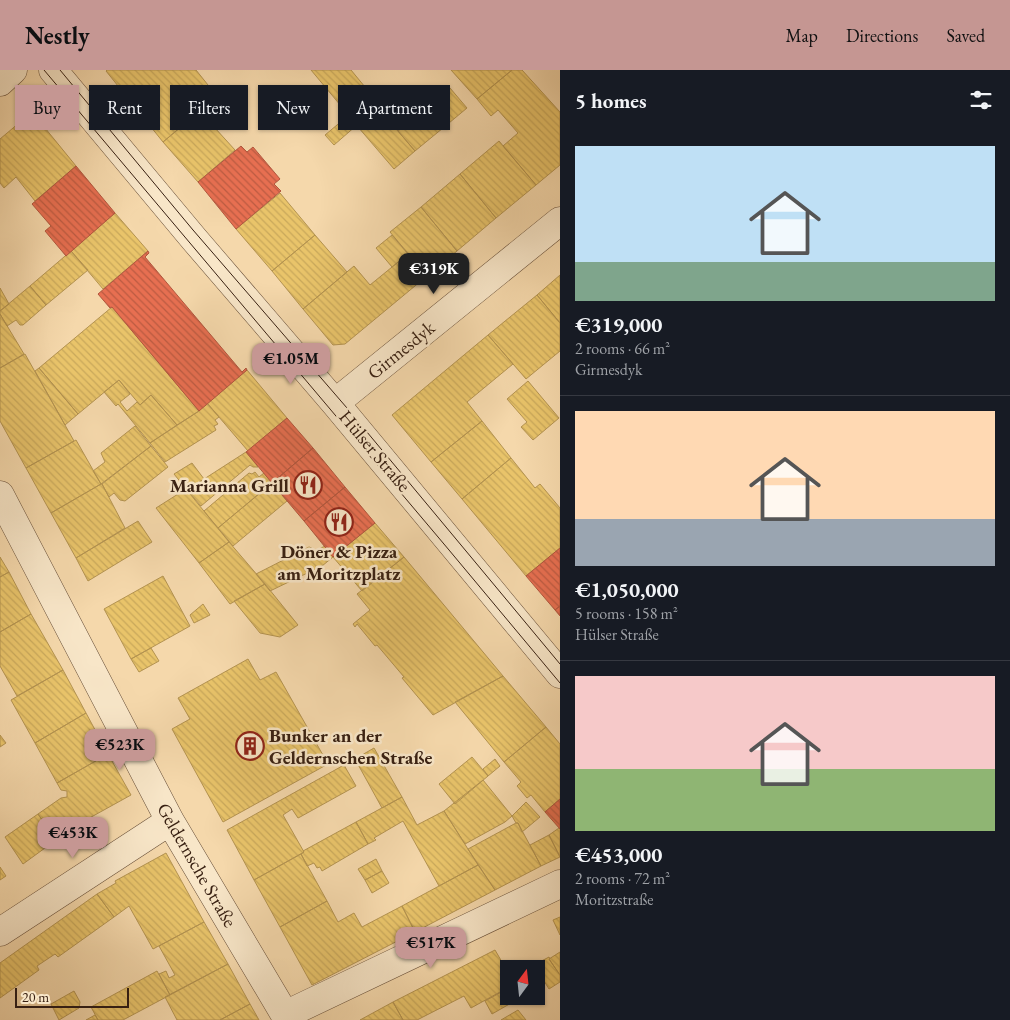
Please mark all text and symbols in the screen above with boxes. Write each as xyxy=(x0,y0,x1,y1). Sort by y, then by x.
text: Nestly xyxy=(25,20,90,51)
text: Map xyxy=(786,24,818,47)
text: Directions xyxy=(846,24,918,47)
text: Saved xyxy=(946,24,985,47)
chip: Buy xyxy=(15,85,79,130)
chip: Rent xyxy=(89,85,160,130)
chip: Filters xyxy=(170,85,248,130)
chip: New xyxy=(258,85,328,130)
chip: Apartment xyxy=(338,85,450,130)
icon: filters xyxy=(967,86,995,114)
text: 5 homes xyxy=(575,87,647,114)
icon: home xyxy=(740,178,830,268)
pin: €319K xyxy=(399,252,469,295)
text: €319K xyxy=(409,258,459,279)
text: €319,000 xyxy=(575,311,662,338)
street label: Girmesdyk xyxy=(362,314,441,385)
text: 2 rooms · 66 m² xyxy=(575,338,670,359)
pin: €1.05M xyxy=(250,342,332,385)
text: €1.05M xyxy=(263,348,319,369)
text: Girmesdyk xyxy=(575,359,642,380)
street label: Hülser Straße xyxy=(333,405,417,497)
icon: home xyxy=(740,444,830,534)
restaurant icon: Marianna Grill xyxy=(293,470,323,500)
place label: Marianna Grill xyxy=(170,473,290,498)
restaurant icon: Döner & Pizza am Moritzplatz xyxy=(324,507,354,537)
place label: Döner & Pizza am Moritzplatz xyxy=(277,539,401,586)
text: €1,050,000 xyxy=(575,576,679,603)
text: 5 rooms · 158 m² xyxy=(575,603,678,624)
text: Hülser Straße xyxy=(575,624,659,645)
icon: home xyxy=(740,709,830,799)
place label: Bunker an der Geldernschen Straße xyxy=(269,723,432,770)
pin: €523K xyxy=(85,728,155,771)
building icon: Bunker an der Geldernschen Straße xyxy=(235,731,265,761)
text: €523K xyxy=(95,734,145,755)
street label: Geldernsche Straße xyxy=(151,798,243,932)
pin: €453K xyxy=(38,816,108,859)
text: €453K xyxy=(48,822,98,843)
text: €453,000 xyxy=(575,841,662,868)
text: 2 rooms · 72 m² xyxy=(575,868,670,889)
text: Moritzstraße xyxy=(575,889,654,910)
pin: €517K xyxy=(396,926,466,969)
text: €517K xyxy=(406,932,456,953)
north arrow xyxy=(500,960,545,1005)
map controls xyxy=(500,960,545,1005)
scale bar xyxy=(15,985,129,1008)
text: 20 m xyxy=(22,988,49,1006)

